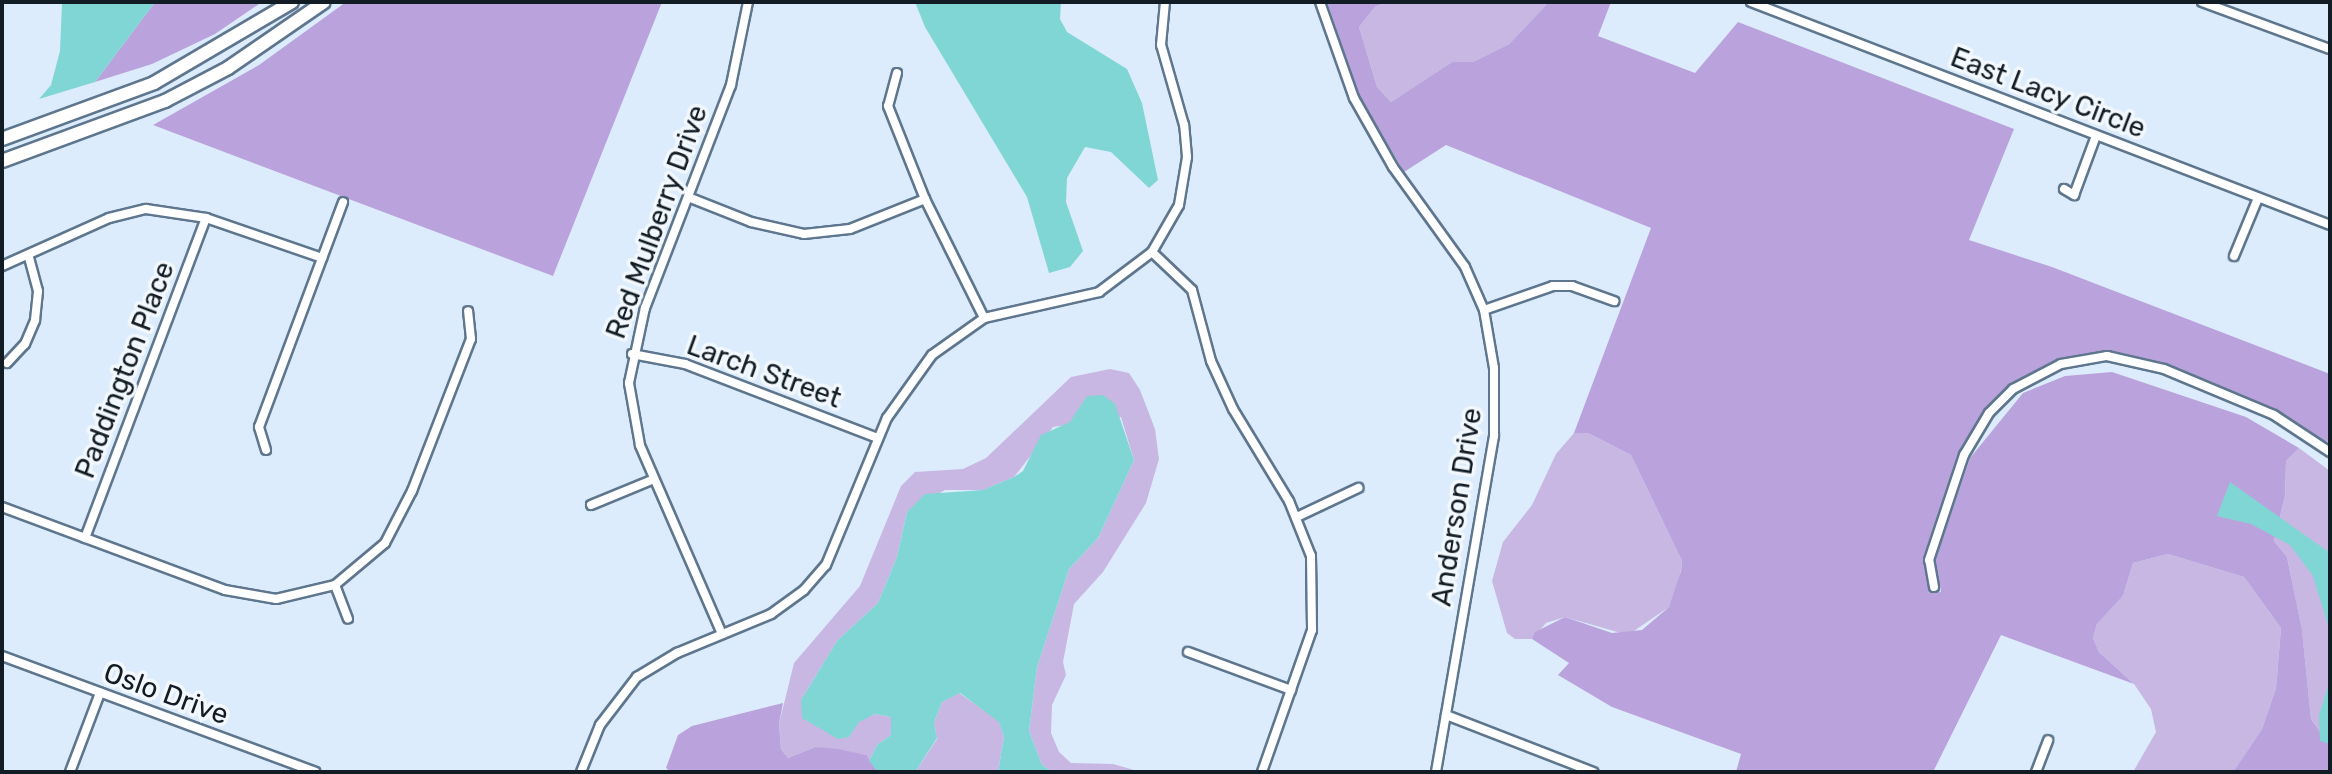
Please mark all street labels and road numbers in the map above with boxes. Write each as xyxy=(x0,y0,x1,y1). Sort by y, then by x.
street label: East Lacy Circle xyxy=(1945,40,2151,146)
street label: Red Mulberry Drive xyxy=(599,100,715,344)
street label: Paddington Place xyxy=(68,257,182,483)
street label: Larch Street xyxy=(682,329,846,415)
street label: Anderson Drive xyxy=(1425,405,1489,609)
street label: Oslo Drive xyxy=(99,656,233,732)

